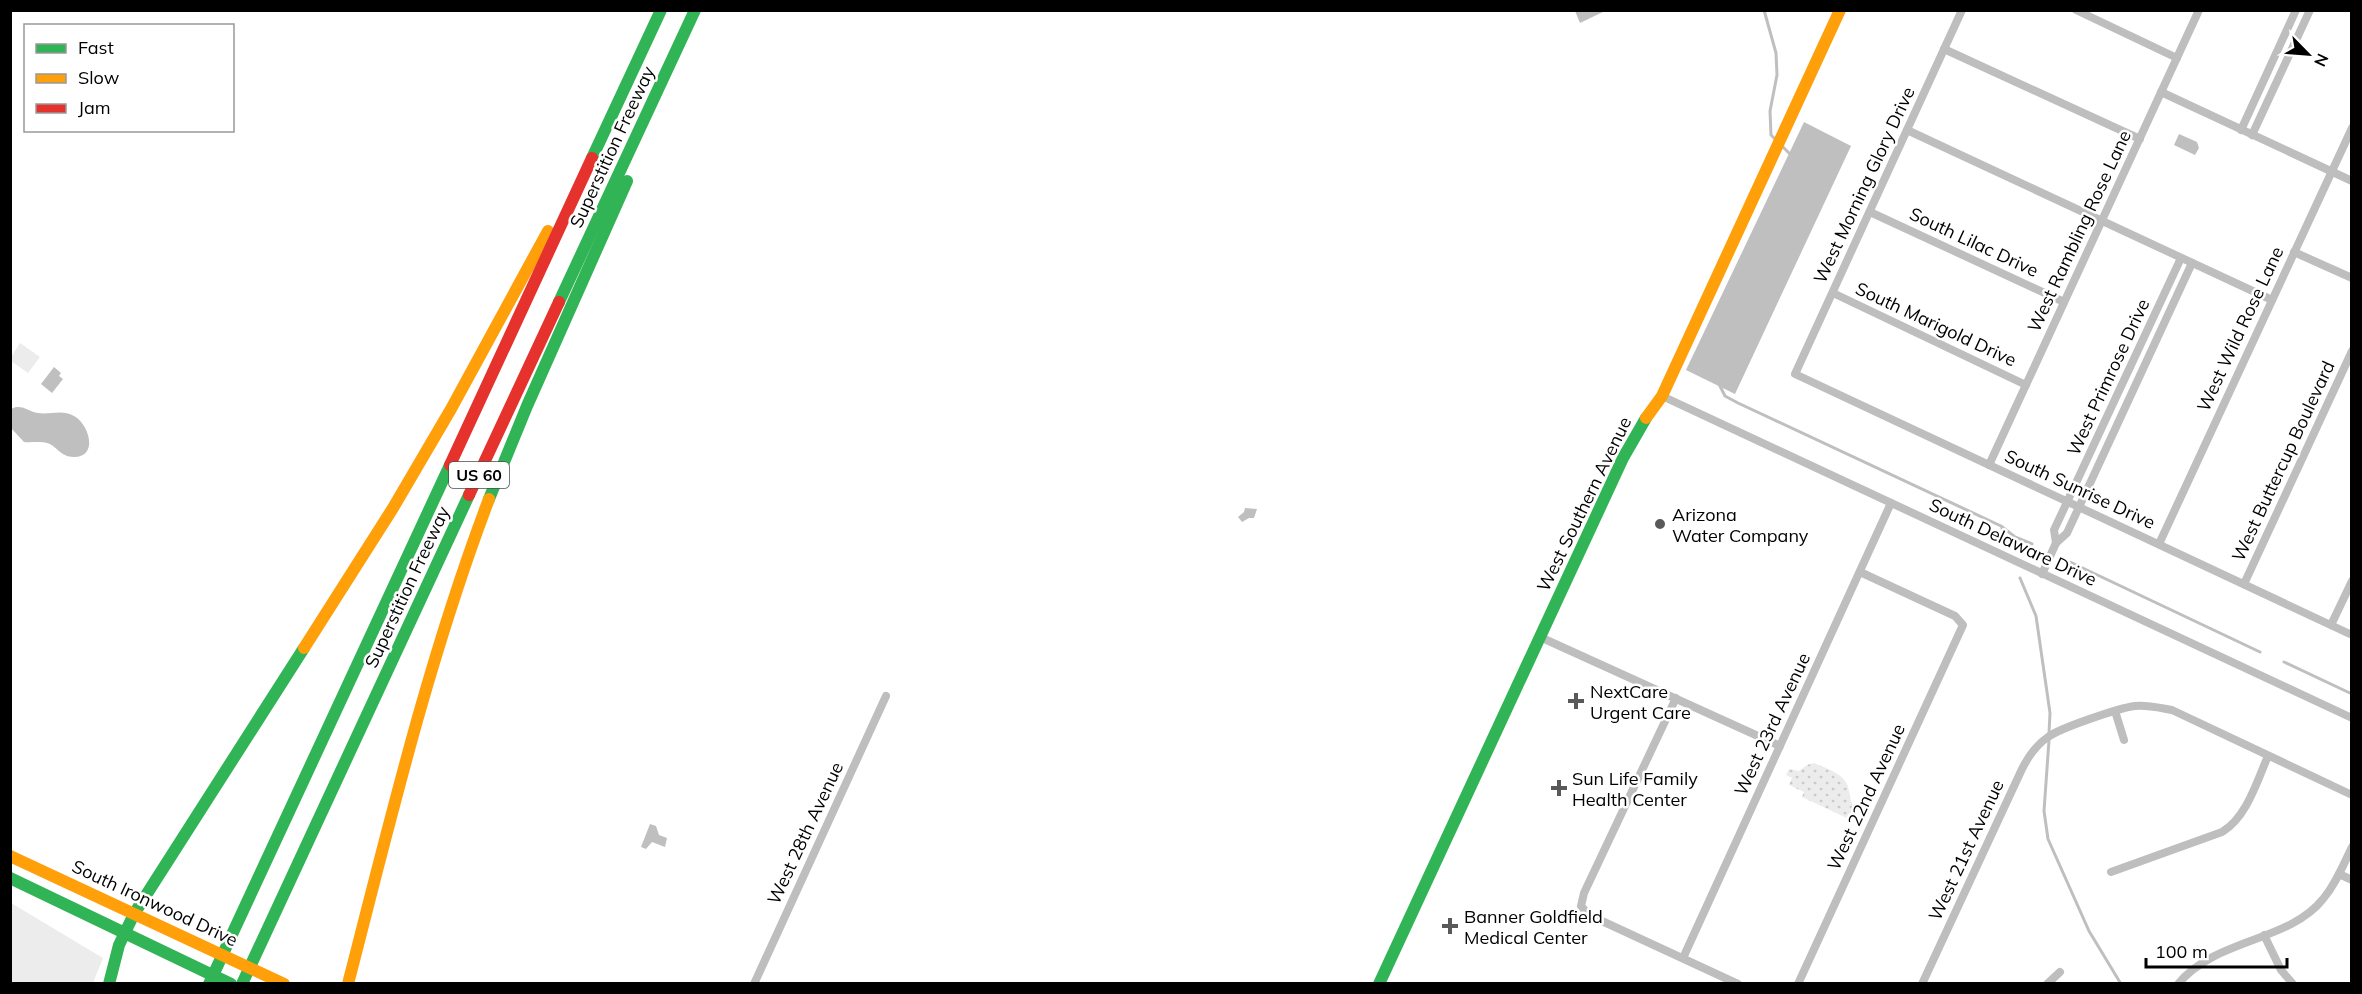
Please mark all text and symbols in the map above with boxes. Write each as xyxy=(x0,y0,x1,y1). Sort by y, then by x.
legend xyxy=(24,24,234,132)
north arrow xyxy=(2278,24,2338,84)
text: Fast xyxy=(78,36,114,59)
text: N xyxy=(2310,51,2333,70)
street label: Superstition Freeway xyxy=(564,62,660,231)
text: Slow xyxy=(78,66,120,89)
street label: West Morning Glory Drive xyxy=(1808,83,1920,287)
text: Jam xyxy=(78,96,111,119)
street label: West Rambling Rose Lane xyxy=(2022,126,2136,336)
street label: South Lilac Drive xyxy=(1906,202,2042,282)
street label: West Wild Rose Lane xyxy=(2192,243,2288,415)
street label: South Marigold Drive xyxy=(1852,277,2020,371)
street label: West Primrose Drive xyxy=(2062,295,2154,459)
street label: West Buttercup Boulevard xyxy=(2226,357,2340,565)
street label: West Southern Avenue xyxy=(1532,413,1636,595)
street label: South Sunrise Drive xyxy=(2001,444,2159,534)
road number: US 60 xyxy=(449,462,509,488)
street label: South Delaware Drive xyxy=(1926,493,2100,591)
street label: Superstition Freeway xyxy=(359,502,455,671)
place label: Arizona Water Company xyxy=(1672,503,1809,547)
marker: Arizona Water Company xyxy=(1653,517,1667,531)
street label: West 23rd Avenue xyxy=(1729,649,1815,799)
place label: NextCare Urgent Care xyxy=(1590,680,1691,724)
marker: NextCare Urgent Care xyxy=(1567,692,1585,710)
street label: West 22nd Avenue xyxy=(1822,720,1910,874)
street label: West 28th Avenue xyxy=(762,758,848,908)
place label: Sun Life Family Health Center xyxy=(1572,767,1698,811)
street label: West 21st Avenue xyxy=(1923,776,2009,924)
marker: Sun Life Family Health Center xyxy=(1550,779,1568,797)
street label: South Ironwood Drive xyxy=(68,854,242,952)
place label: Banner Goldfield Medical Center xyxy=(1464,905,1603,949)
marker: Banner Goldfield Medical Center xyxy=(1441,917,1459,935)
scale bar xyxy=(2146,931,2287,969)
text: 100 m xyxy=(2155,940,2208,963)

